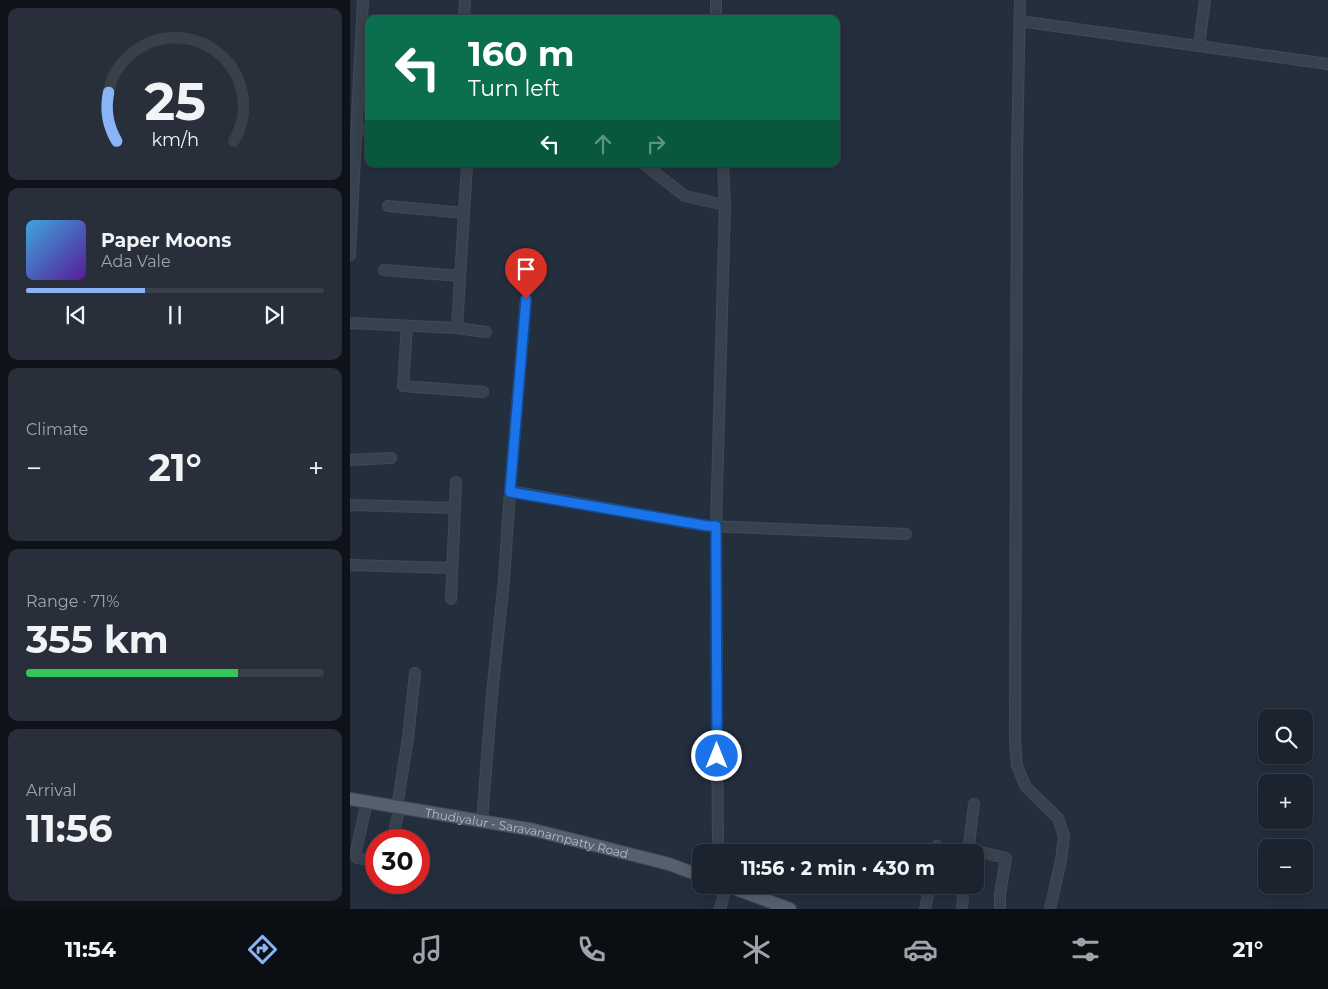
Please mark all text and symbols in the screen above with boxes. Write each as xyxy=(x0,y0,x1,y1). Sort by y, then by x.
text: 160 m xyxy=(468,32,574,75)
icon: left xyxy=(385,35,450,100)
text: 25 xyxy=(144,70,206,133)
text: Turn left xyxy=(468,75,560,102)
text: km/h xyxy=(151,129,199,150)
icon: left xyxy=(536,130,564,158)
icon: ahead xyxy=(589,130,617,158)
icon: right xyxy=(642,130,670,158)
text: Paper Moons xyxy=(101,229,231,252)
pin xyxy=(505,248,547,299)
text: Ada Vale xyxy=(101,252,171,271)
icon: arrive xyxy=(512,255,540,283)
icon: previous xyxy=(62,301,90,329)
icon: pause xyxy=(161,301,189,329)
icon: next xyxy=(260,301,288,329)
text: Climate xyxy=(26,420,88,439)
text: 21° xyxy=(148,444,202,491)
text: − xyxy=(26,451,42,485)
text: + xyxy=(308,451,324,485)
text: Range · 71% xyxy=(26,592,119,611)
text: 355 km xyxy=(26,616,169,663)
map controls xyxy=(1258,709,1313,894)
button: search xyxy=(1258,709,1313,764)
position arrow xyxy=(690,729,742,781)
button: + xyxy=(1258,774,1313,829)
text: Arrival xyxy=(26,781,76,800)
street label: Thudiyalur - Saravanampatty Road xyxy=(424,804,630,861)
text: 11:56 xyxy=(26,805,113,852)
speed limit sign: 30 xyxy=(365,829,430,894)
button: − xyxy=(1258,839,1313,894)
text: 11:56 · 2 min · 430 m xyxy=(741,857,935,880)
icon: directions xyxy=(245,932,280,967)
icon: music xyxy=(410,932,445,967)
icon: phone xyxy=(574,932,609,967)
icon: climate xyxy=(739,932,774,967)
icon: car xyxy=(903,932,938,967)
icon: filters xyxy=(1068,932,1103,967)
text: 11:54 xyxy=(65,936,116,963)
text: 21° xyxy=(1232,936,1263,963)

